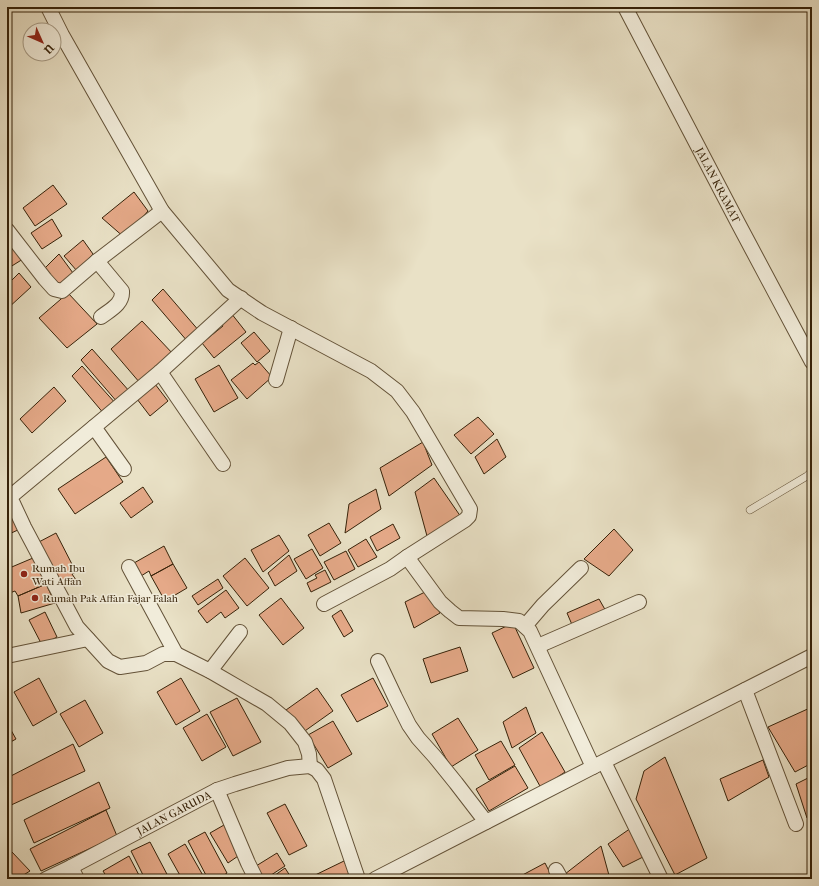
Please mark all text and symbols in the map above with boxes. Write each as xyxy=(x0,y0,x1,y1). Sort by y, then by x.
north arrow xyxy=(22,22,62,62)
text: U xyxy=(41,40,57,57)
street label: JALAN KRAMAT xyxy=(693,144,744,226)
place label: Rumah Ibu Wati Affan xyxy=(31,562,86,588)
marker: Rumah Ibu Wati Affan xyxy=(19,569,29,579)
place label: Rumah Pak Affan Fajar Falah xyxy=(43,592,179,605)
marker: Rumah Pak Affan Fajar Falah xyxy=(30,593,40,603)
street label: JALAN GARUDA xyxy=(134,787,214,838)

